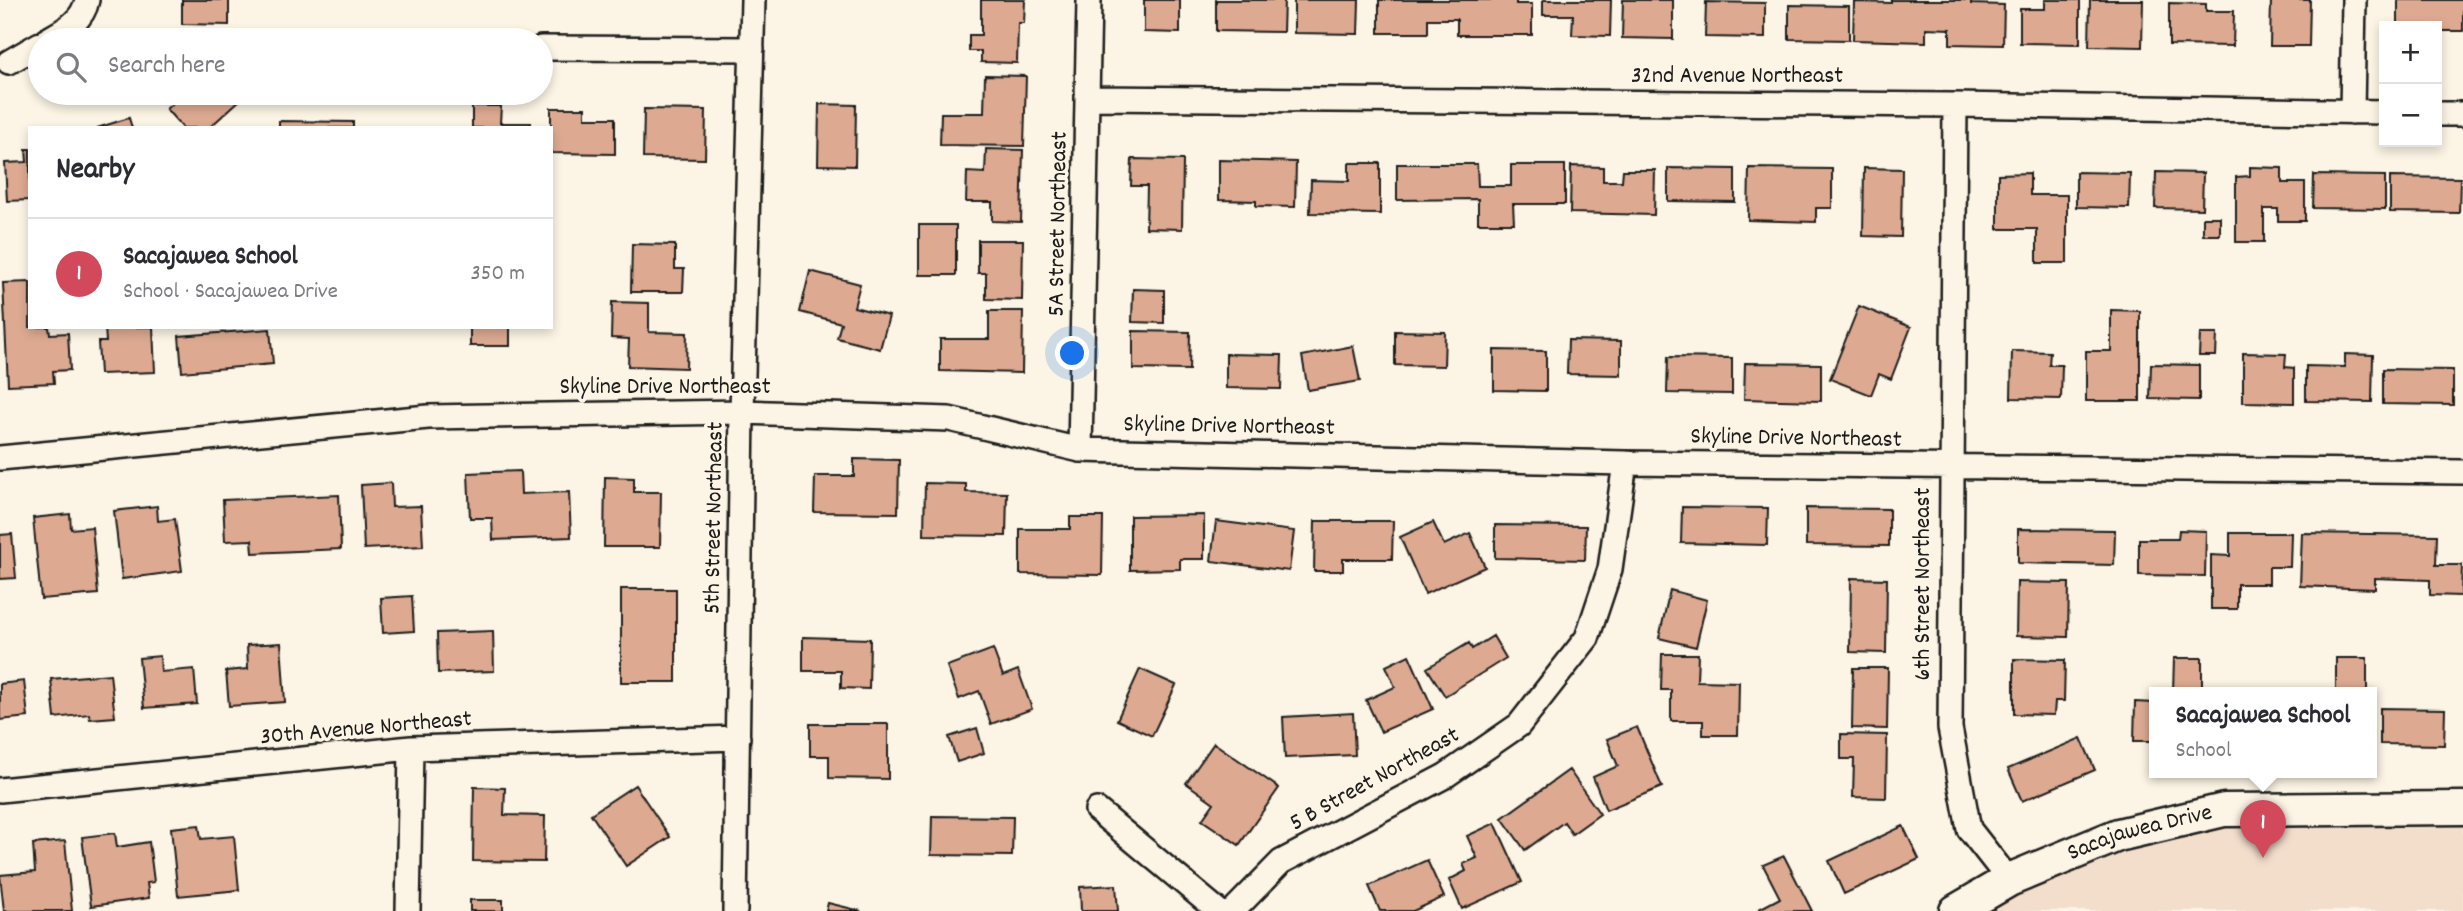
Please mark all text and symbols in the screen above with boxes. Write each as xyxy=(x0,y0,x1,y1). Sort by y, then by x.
map controls xyxy=(2379,21,2442,147)
button: + xyxy=(2379,21,2442,84)
search box xyxy=(28,28,553,105)
icon: search xyxy=(52,48,90,86)
text: Search here xyxy=(108,48,226,85)
street label: 32nd Avenue Northeast xyxy=(1631,60,1843,94)
button: − xyxy=(2379,84,2442,147)
street label: 5A Street Northeast xyxy=(1040,131,1078,317)
text: Nearby xyxy=(56,150,134,193)
text: Sacajawea School xyxy=(123,239,298,276)
text: 1 xyxy=(76,258,82,291)
text: 350 m xyxy=(471,258,525,291)
text: School · Sacajawea Drive xyxy=(123,276,338,309)
your location xyxy=(1055,336,1089,370)
street label: Skyline Drive Northeast xyxy=(559,371,771,405)
street label: Skyline Drive Northeast xyxy=(1123,408,1335,446)
street label: Skyline Drive Northeast xyxy=(1690,420,1902,458)
street label: 5th Street Northeast xyxy=(696,421,734,614)
street label: 6th Street Northeast xyxy=(1907,487,1941,680)
popup xyxy=(2149,687,2377,778)
text: Sacajawea School xyxy=(2176,698,2350,735)
street label: 30th Avenue Northeast xyxy=(259,703,473,755)
street label: 5 B Street Northeast xyxy=(1284,719,1466,841)
text: School xyxy=(2176,735,2231,768)
street label: Sacajawea Drive xyxy=(2062,796,2216,871)
pin: 1 xyxy=(2240,800,2286,858)

